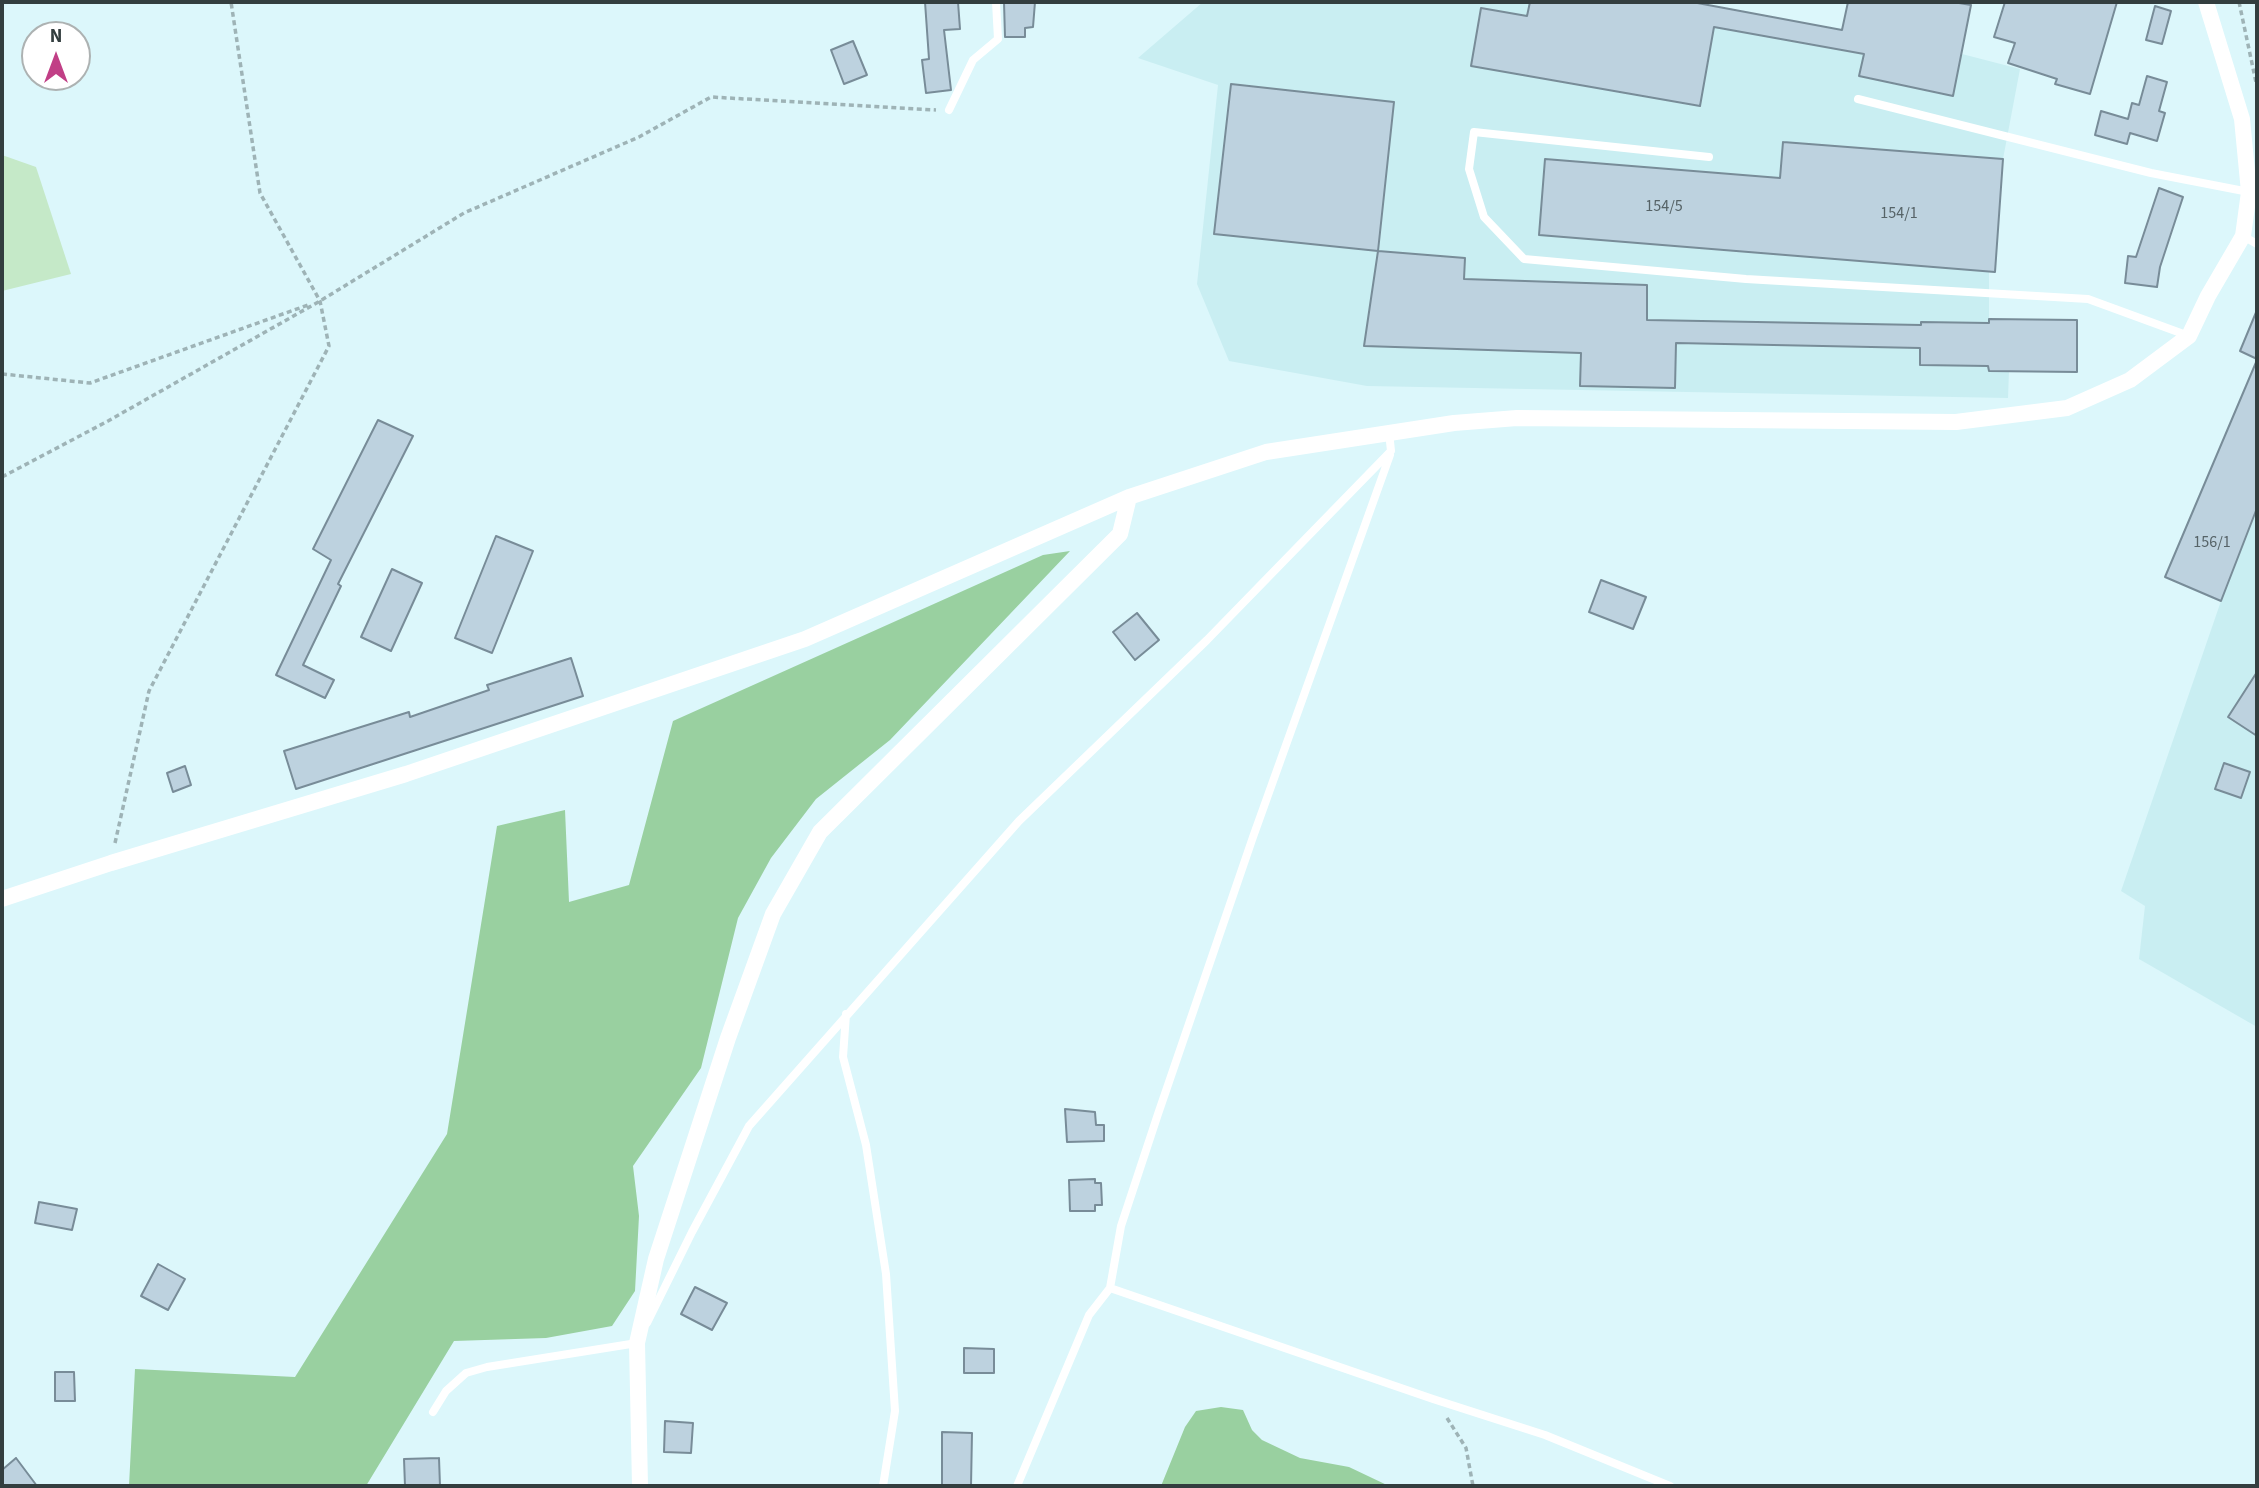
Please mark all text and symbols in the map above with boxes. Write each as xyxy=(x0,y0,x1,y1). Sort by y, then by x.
north arrow xyxy=(21,21,91,91)
text: N xyxy=(50,23,62,50)
house number: 154/5 xyxy=(1645,197,1683,217)
house number: 154/1 xyxy=(1880,204,1918,224)
house number: 156/1 xyxy=(2193,533,2231,553)

